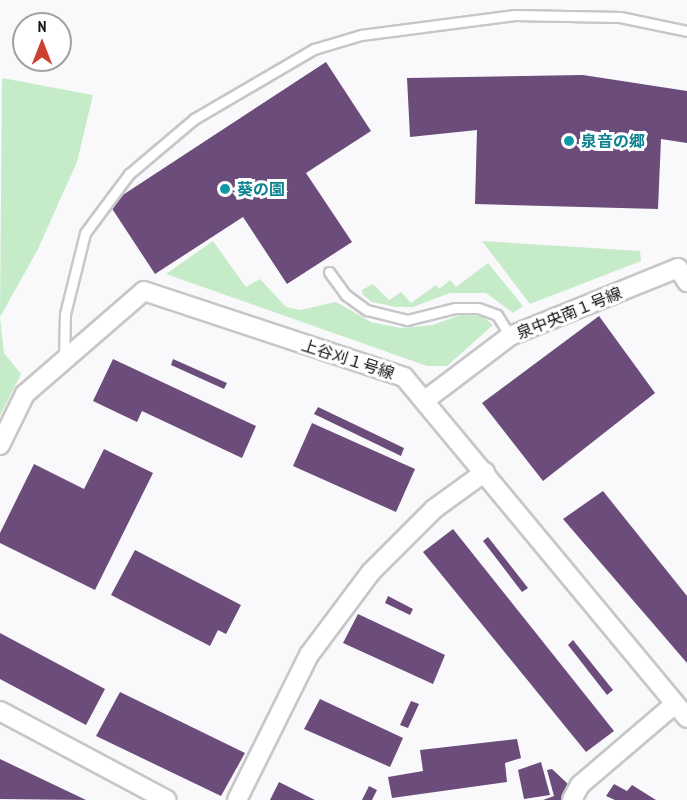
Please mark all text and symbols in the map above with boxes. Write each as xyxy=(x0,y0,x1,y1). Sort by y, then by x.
north arrow xyxy=(12,12,72,72)
text: N xyxy=(38,16,46,36)
place label: 泉音の郷 xyxy=(581,131,645,151)
marker: 泉音の郷 xyxy=(562,134,576,148)
place label: 葵の園 xyxy=(237,179,285,199)
marker: 葵の園 xyxy=(218,182,232,196)
street label: 泉中央南１号線 xyxy=(513,283,625,343)
street label: 上谷刈１号線 xyxy=(299,335,397,383)

